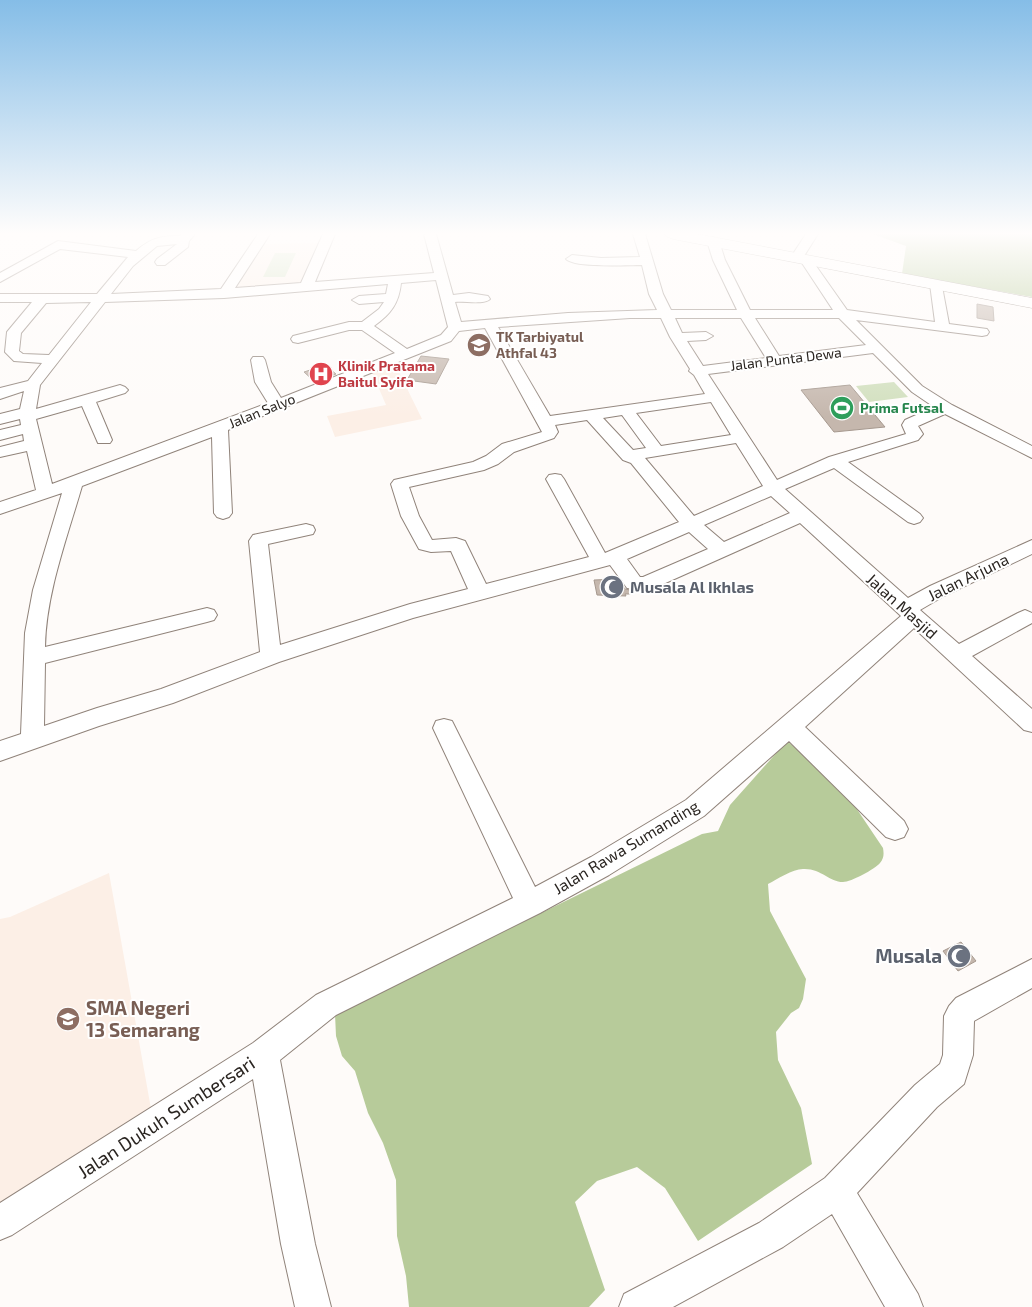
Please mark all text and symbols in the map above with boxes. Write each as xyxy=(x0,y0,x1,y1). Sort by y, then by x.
place label: TK Tarbiyatul Athfal 43 xyxy=(496,328,584,361)
school or university icon: TK Tarbiyatul Athfal 43 xyxy=(466,332,492,358)
street label: Jalan Punta Dewa xyxy=(729,343,843,374)
place label: Klinik Pratama Baitul Syifa xyxy=(338,357,435,390)
hospital icon: Klinik Pratama Baitul Syifa xyxy=(308,361,334,387)
street label: Jalan Salyo xyxy=(226,389,298,432)
sports icon: Prima Futsal xyxy=(829,395,855,421)
place label: Prima Futsal xyxy=(860,399,944,416)
street label: Jalan Arjuna xyxy=(924,549,1012,605)
street label: Jalan Masjid xyxy=(862,569,942,643)
mosque icon: Musala Al Ikhlas xyxy=(599,574,625,600)
place label: Musala Al Ikhlas xyxy=(630,577,754,596)
street label: Jalan Rawa Sumanding xyxy=(550,796,702,898)
mosque icon: Musala xyxy=(946,943,972,969)
place label: Musala xyxy=(875,944,942,967)
place label: SMA Negeri 13 Semarang xyxy=(86,996,200,1041)
school or university icon: SMA Negeri 13 Semarang xyxy=(55,1006,81,1032)
street label: Jalan Dukuh Sumbersari xyxy=(73,1051,259,1183)

